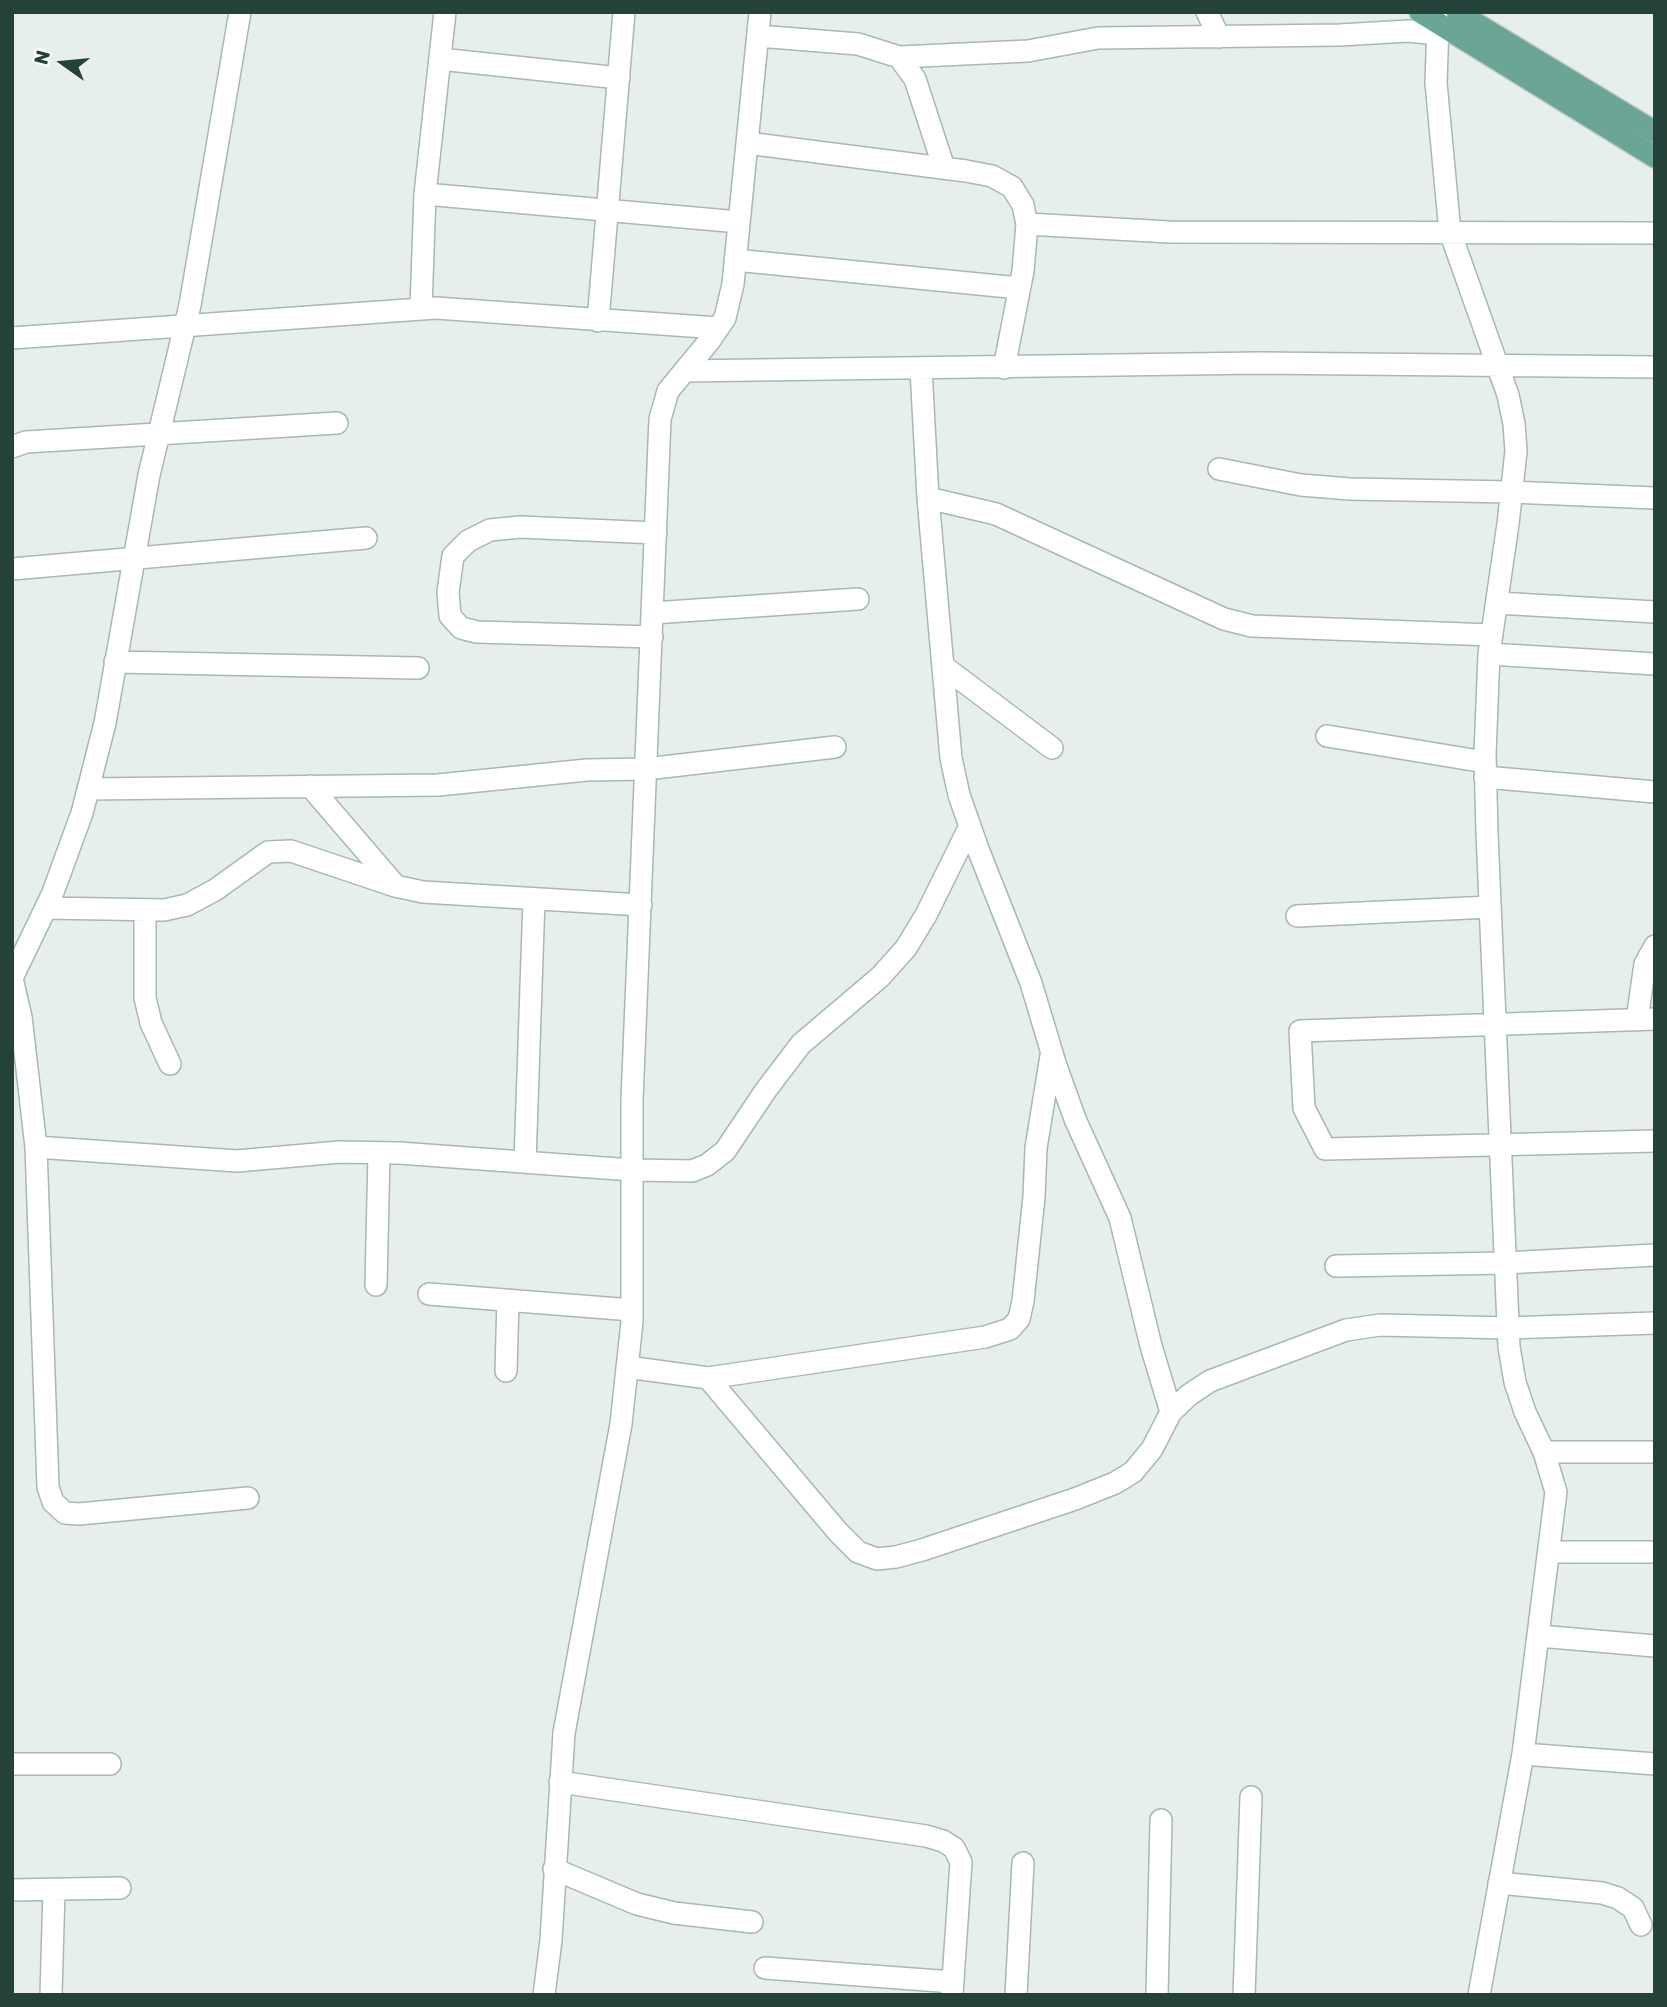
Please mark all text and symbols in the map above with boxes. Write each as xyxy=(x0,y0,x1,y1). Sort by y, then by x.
north arrow xyxy=(28,28,98,98)
text: N xyxy=(29,48,55,67)

